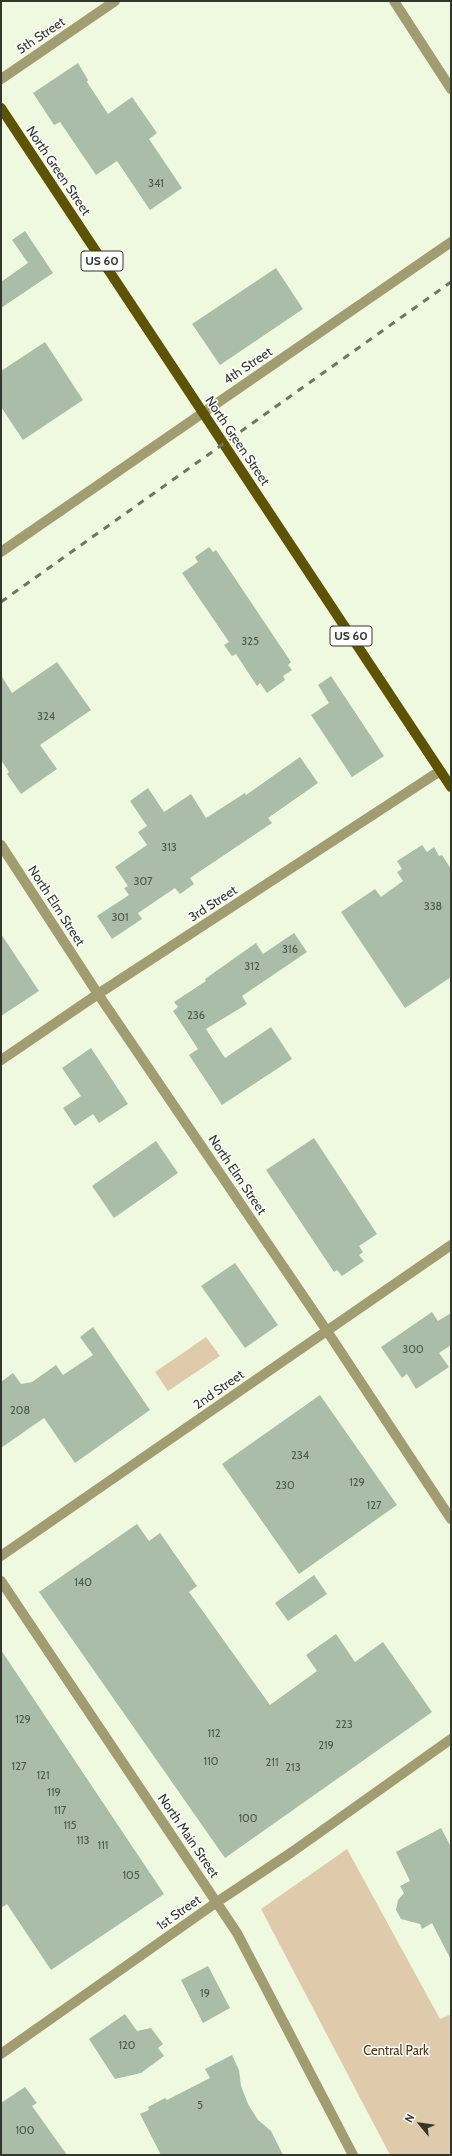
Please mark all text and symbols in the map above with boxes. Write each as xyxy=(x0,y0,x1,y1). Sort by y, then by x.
street label: 5th Street xyxy=(14,14,68,58)
street label: North Green Street xyxy=(22,123,94,219)
house number: 341 xyxy=(148,177,164,191)
road number: US 60 xyxy=(81,251,123,271)
street label: 4th Street xyxy=(221,344,275,388)
street label: North Green Street xyxy=(201,393,273,489)
road number: US 60 xyxy=(330,626,372,646)
house number: 325 xyxy=(241,635,259,649)
house number: 324 xyxy=(37,710,55,724)
house number: 313 xyxy=(161,841,177,855)
street label: North Elm Street xyxy=(24,863,88,949)
house number: 307 xyxy=(133,875,153,889)
street label: 3rd Street xyxy=(186,883,240,925)
house number: 338 xyxy=(424,900,442,914)
house number: 301 xyxy=(111,911,129,925)
house number: 316 xyxy=(282,943,298,957)
house number: 312 xyxy=(244,960,260,974)
house number: 236 xyxy=(187,1009,205,1023)
street label: North Elm Street xyxy=(205,1132,269,1218)
house number: 300 xyxy=(402,1343,424,1357)
street label: 2nd Street xyxy=(191,1367,247,1413)
house number: 208 xyxy=(10,1404,30,1418)
house number: 234 xyxy=(291,1449,309,1463)
house number: 129 xyxy=(349,1476,365,1490)
house number: 230 xyxy=(275,1479,295,1493)
house number: 127 xyxy=(367,1499,381,1513)
house number: 140 xyxy=(74,1576,92,1590)
house number: 129 xyxy=(15,1713,31,1727)
house number: 223 xyxy=(335,1718,353,1732)
house number: 112 xyxy=(208,1727,220,1741)
house number: 219 xyxy=(318,1739,334,1753)
house number: 110 xyxy=(204,1755,218,1769)
house number: 211 xyxy=(266,1756,278,1770)
house number: 127 xyxy=(12,1760,26,1774)
house number: 213 xyxy=(285,1761,301,1775)
house number: 121 xyxy=(37,1769,49,1783)
house number: 119 xyxy=(47,1786,61,1800)
street label: North Main Street xyxy=(154,1791,222,1881)
house number: 117 xyxy=(54,1804,66,1818)
house number: 100 xyxy=(239,1812,257,1826)
house number: 115 xyxy=(63,1819,77,1833)
house number: 113 xyxy=(76,1834,90,1848)
house number: 111 xyxy=(98,1839,108,1853)
house number: 105 xyxy=(122,1869,140,1883)
street label: 1st Street xyxy=(154,1892,204,1934)
house number: 19 xyxy=(200,1987,210,2001)
house number: 120 xyxy=(118,2039,136,2053)
park label: Central Park xyxy=(363,2043,429,2059)
house number: 5 xyxy=(197,2099,203,2113)
north arrow xyxy=(400,2104,440,2144)
text: N xyxy=(401,2111,418,2125)
house number: 100 xyxy=(16,2124,34,2138)

